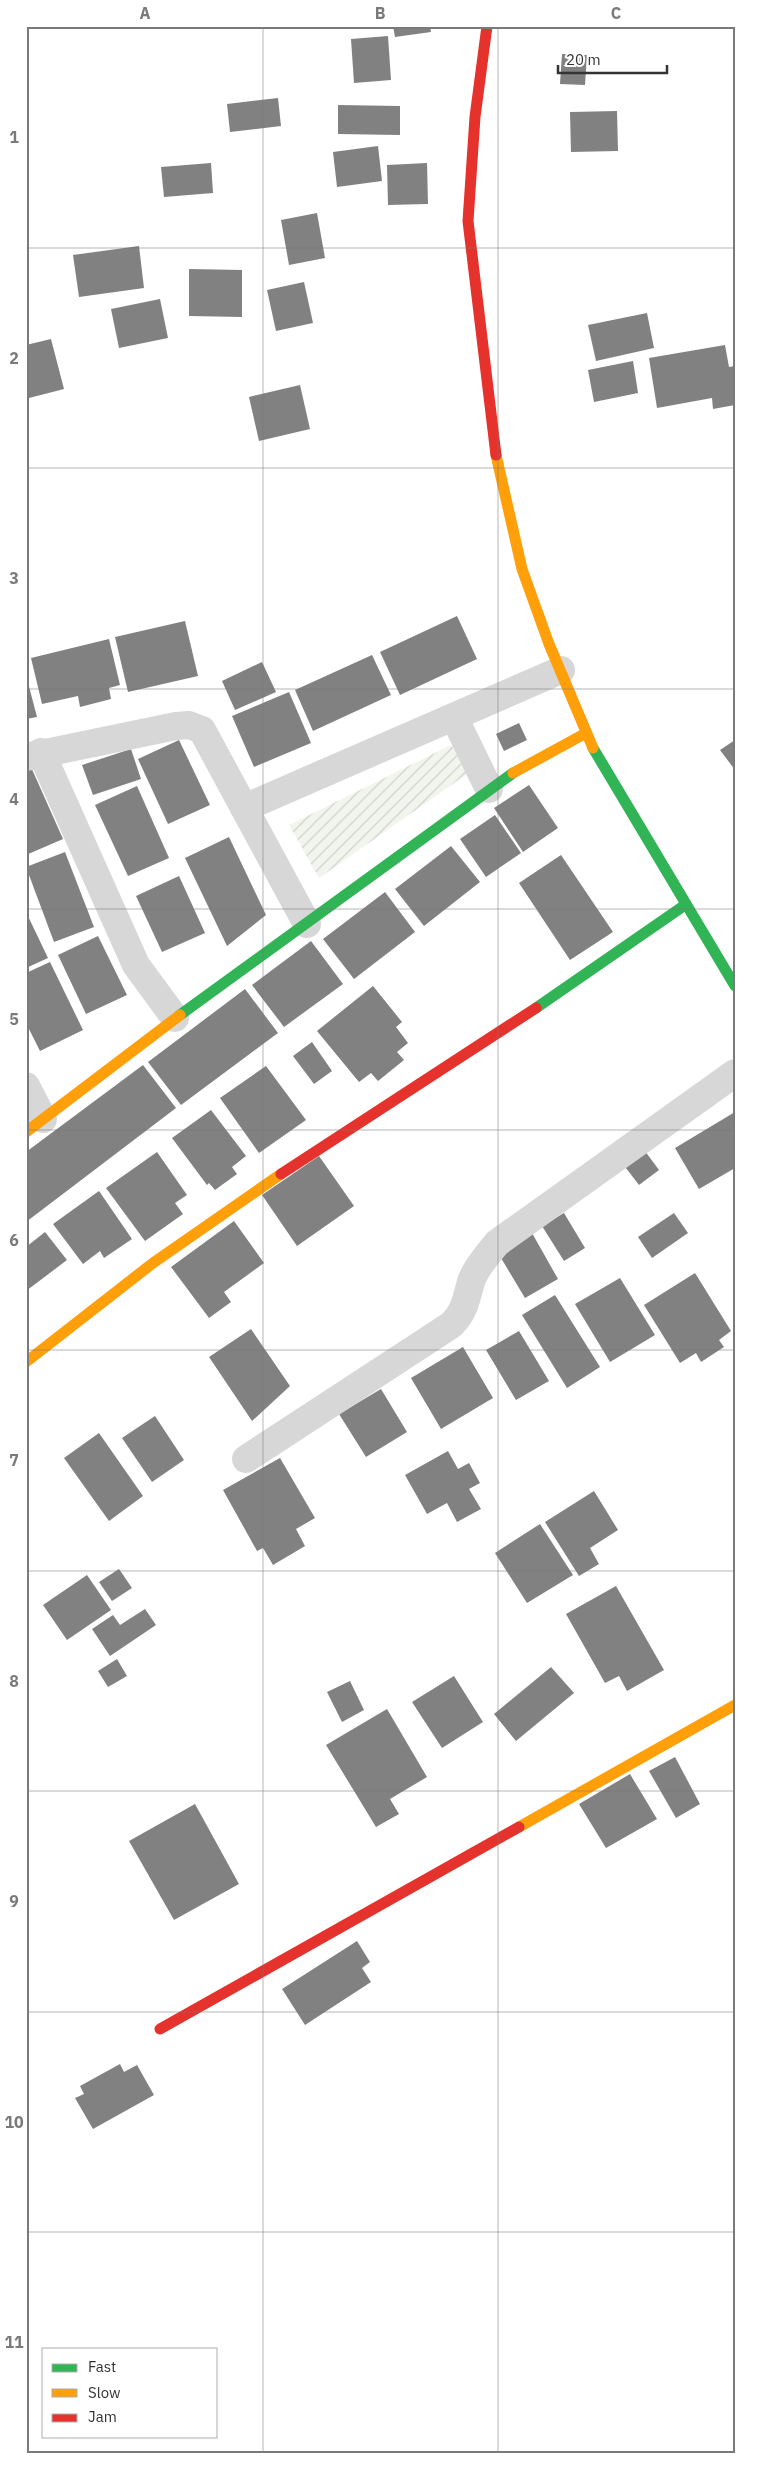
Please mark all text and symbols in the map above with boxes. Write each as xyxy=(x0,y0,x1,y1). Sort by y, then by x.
text: A xyxy=(140,3,151,23)
text: B xyxy=(375,3,386,23)
text: C xyxy=(611,3,621,23)
scale bar xyxy=(558,42,667,74)
text: 20 m xyxy=(566,50,601,69)
text: 1 xyxy=(9,127,19,147)
text: 2 xyxy=(9,348,19,368)
text: 3 xyxy=(9,568,19,588)
text: 4 xyxy=(9,789,19,809)
text: 5 xyxy=(9,1009,19,1029)
text: 6 xyxy=(9,1230,19,1250)
text: 7 xyxy=(9,1450,19,1470)
text: 8 xyxy=(9,1671,19,1691)
text: 9 xyxy=(9,1891,19,1911)
text: 10 xyxy=(4,2112,24,2132)
text: 11 xyxy=(4,2332,24,2352)
legend xyxy=(42,2348,218,2438)
text: Fast xyxy=(88,2357,116,2376)
text: Slow xyxy=(88,2383,121,2402)
text: Jam xyxy=(88,2407,117,2426)

